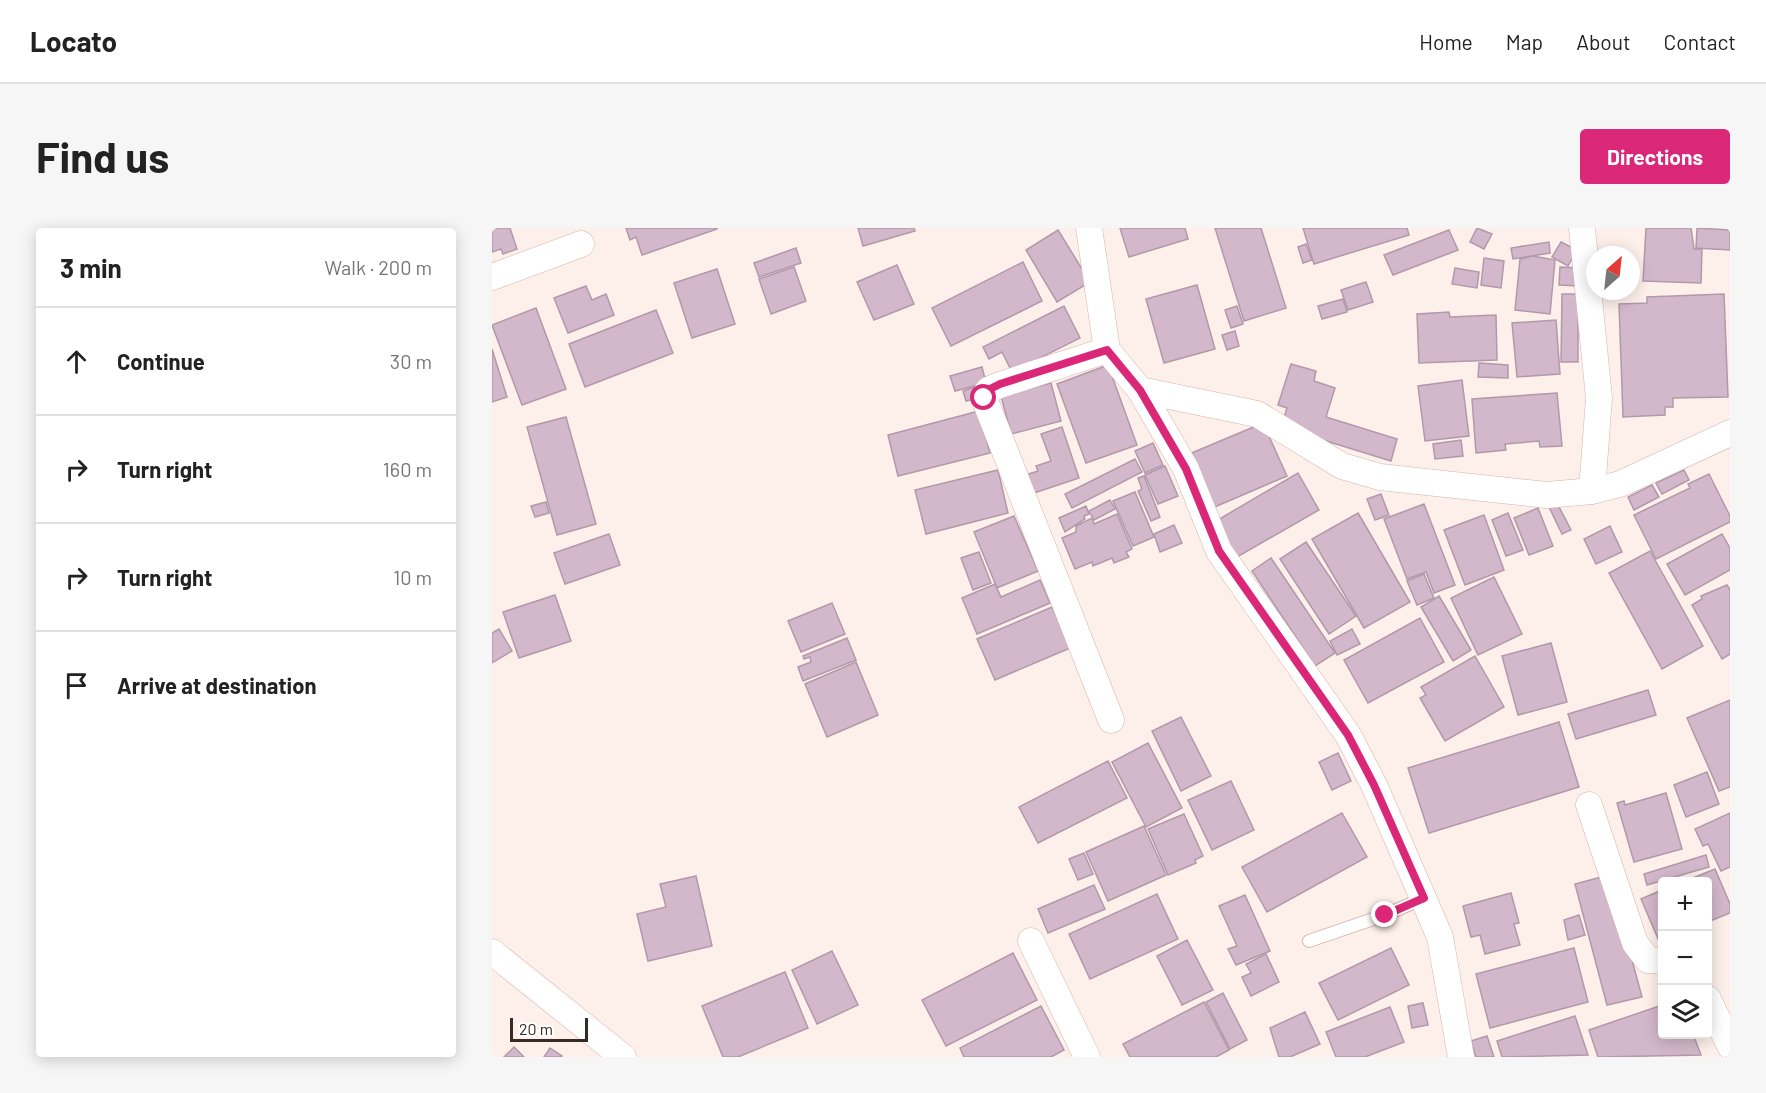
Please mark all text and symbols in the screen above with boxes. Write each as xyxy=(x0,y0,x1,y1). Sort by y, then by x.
text: Locato xyxy=(30,24,117,58)
text: Home xyxy=(1419,29,1473,54)
text: Map xyxy=(1506,29,1543,54)
text: About xyxy=(1576,29,1631,54)
text: Contact xyxy=(1664,29,1736,54)
button: Directions xyxy=(1580,129,1730,184)
text: Find us xyxy=(36,131,169,181)
north arrow xyxy=(1586,246,1640,300)
text: 3 min xyxy=(60,252,122,283)
text: Walk · 200 m xyxy=(324,255,432,279)
icon: ahead xyxy=(60,345,93,378)
text: Continue xyxy=(117,348,205,374)
text: 30 m xyxy=(390,349,432,373)
route start xyxy=(970,384,996,410)
icon: right xyxy=(60,453,93,486)
text: Turn right xyxy=(117,456,212,482)
text: 160 m xyxy=(383,457,432,481)
icon: right xyxy=(60,561,93,594)
text: Turn right xyxy=(117,564,212,590)
text: 10 m xyxy=(393,565,432,589)
icon: arrive xyxy=(60,669,93,702)
text: Arrive at destination xyxy=(117,672,316,698)
map controls xyxy=(1658,877,1712,1039)
button: + xyxy=(1658,877,1712,931)
route end xyxy=(1371,901,1397,927)
button: − xyxy=(1658,931,1712,985)
button: layers xyxy=(1658,985,1712,1039)
scale bar xyxy=(510,1015,588,1042)
text: 20 m xyxy=(519,1019,553,1038)

